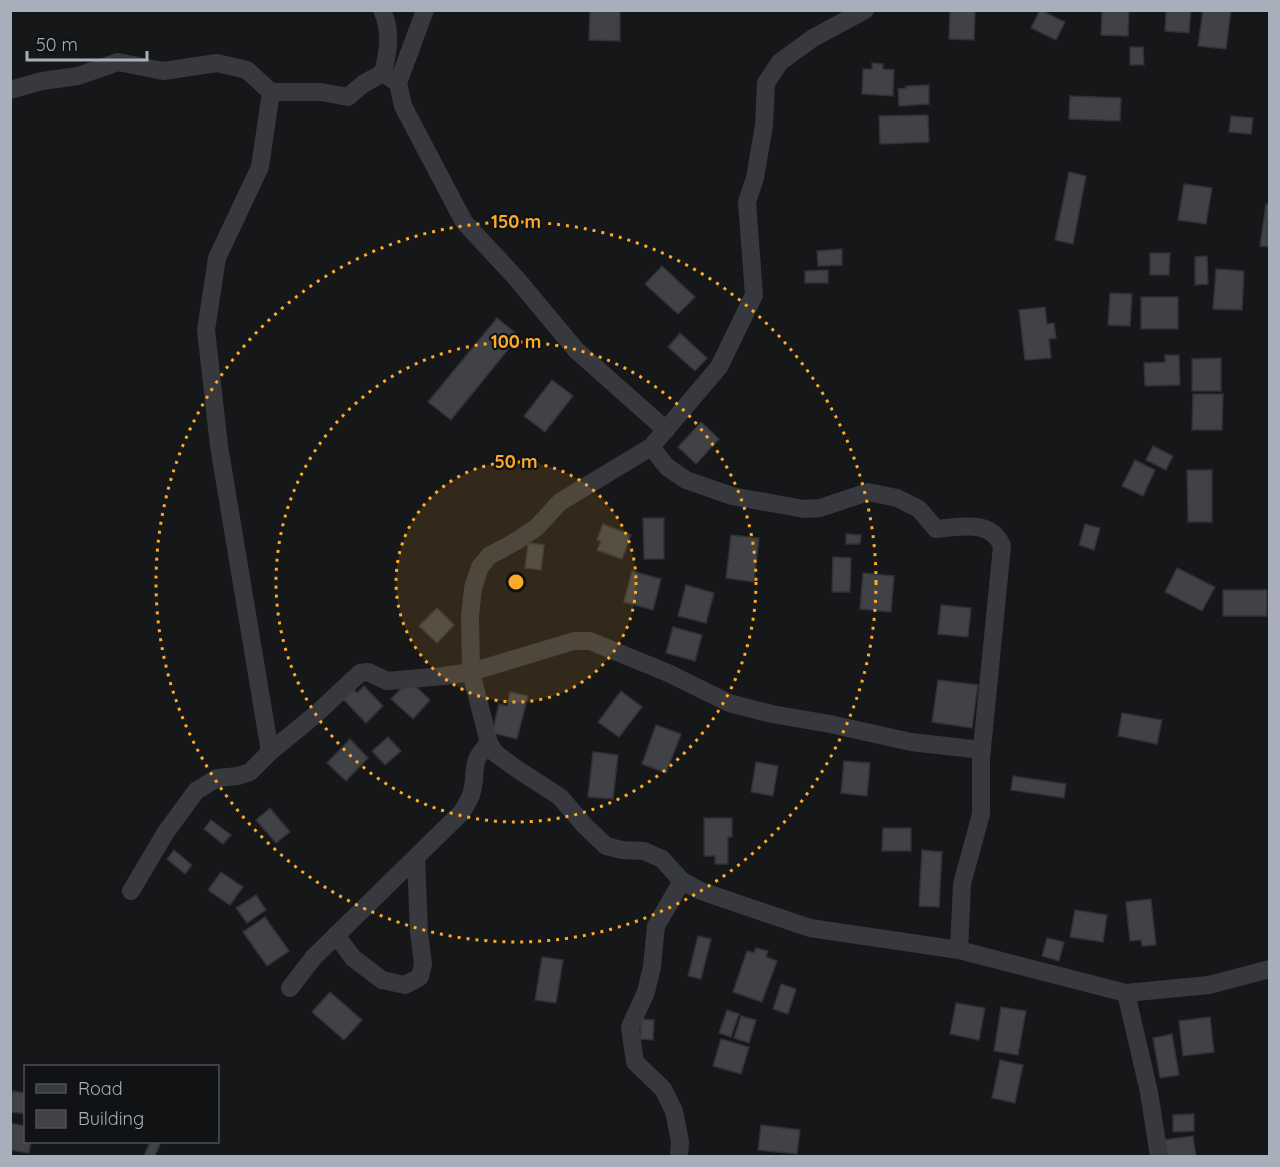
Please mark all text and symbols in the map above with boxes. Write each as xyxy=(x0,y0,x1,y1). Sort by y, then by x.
scale bar xyxy=(27,24,147,62)
text: 50 m xyxy=(36,33,78,56)
text: 150 m xyxy=(491,210,541,233)
text: 100 m xyxy=(491,330,541,353)
text: 50 m xyxy=(494,450,538,473)
centre of rings xyxy=(506,572,526,592)
legend xyxy=(24,1065,219,1143)
text: Road xyxy=(78,1077,123,1100)
text: Building xyxy=(78,1107,144,1130)

